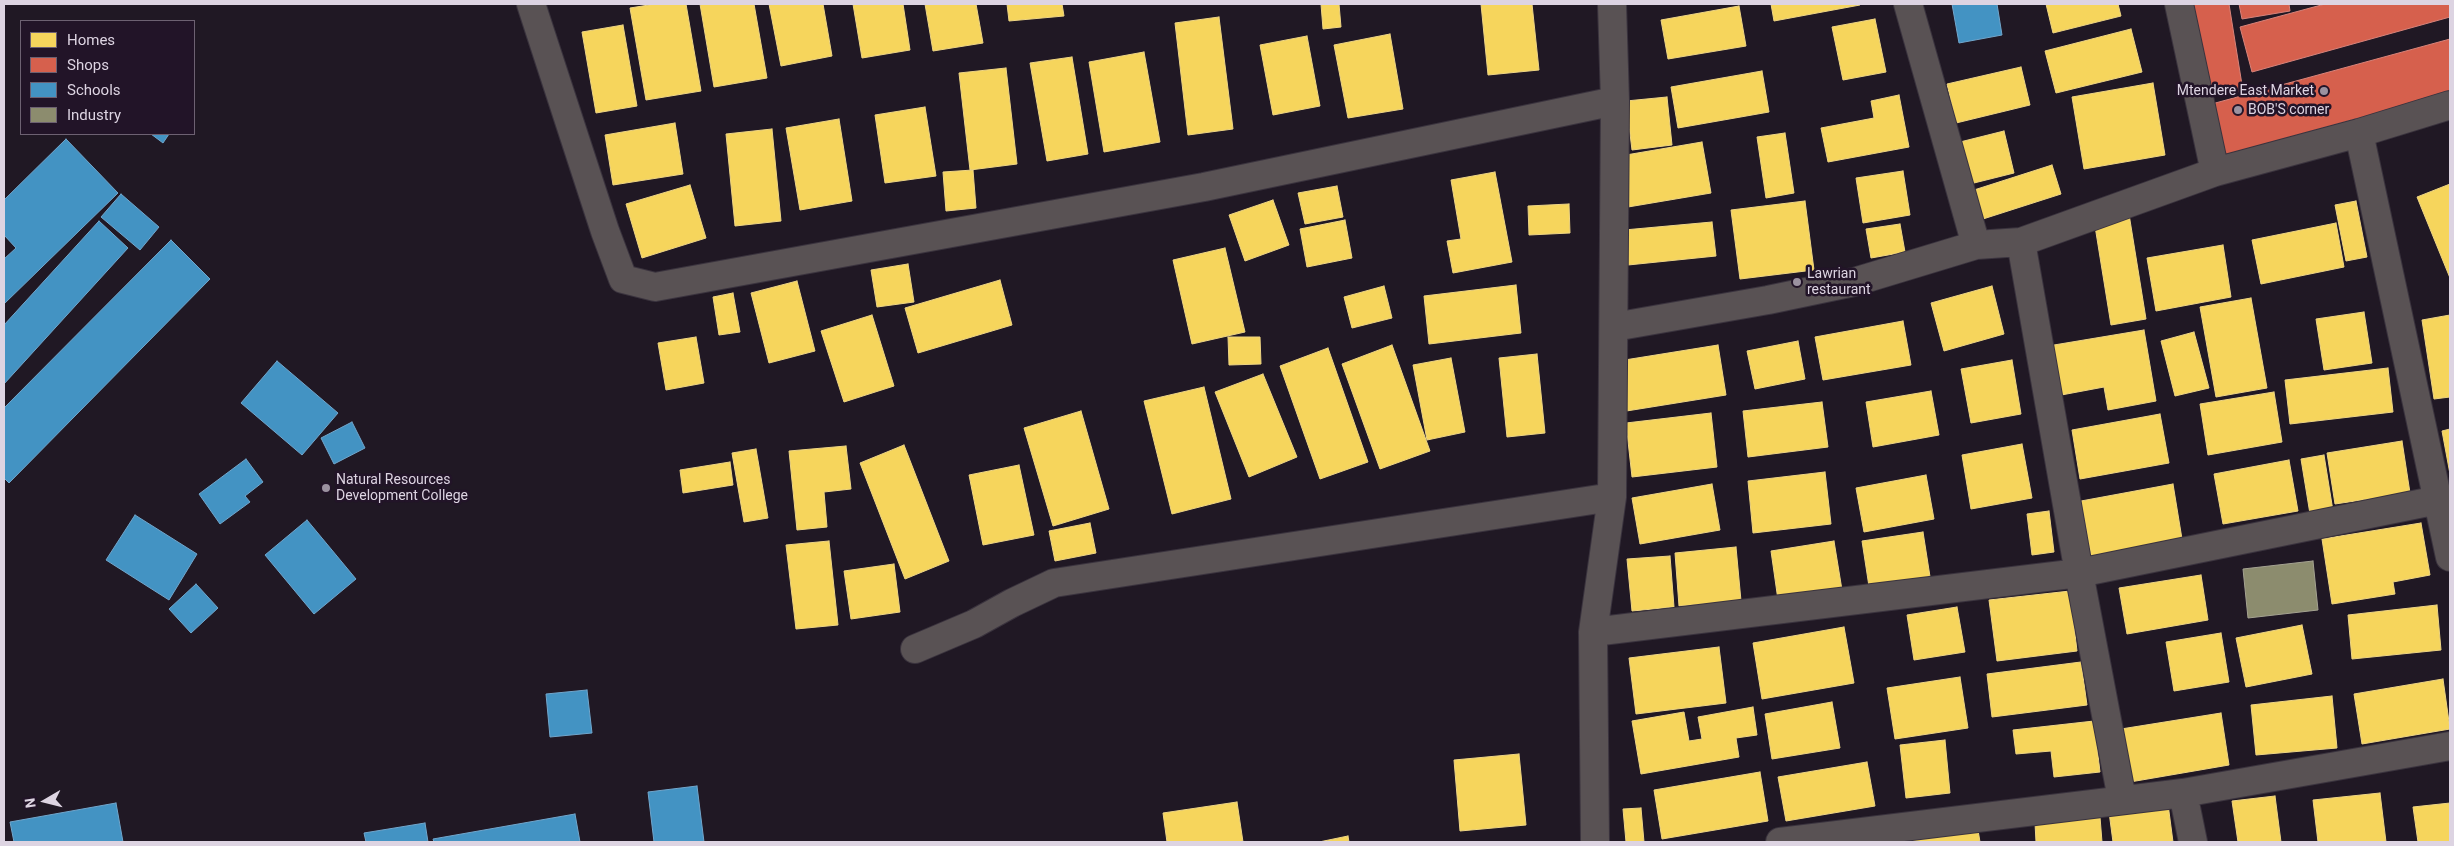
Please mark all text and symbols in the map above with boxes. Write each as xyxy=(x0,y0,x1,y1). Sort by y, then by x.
legend xyxy=(20,20,195,135)
text: Homes xyxy=(67,31,115,49)
text: Shops xyxy=(67,56,109,74)
text: Schools xyxy=(67,81,121,99)
place label: Mtendere East Market xyxy=(2177,83,2314,99)
marker: Mtendere East Market xyxy=(2318,85,2330,97)
place label: BOB'S corner xyxy=(2248,102,2329,118)
marker: BOB'S corner xyxy=(2232,104,2244,116)
text: Industry xyxy=(67,106,121,124)
place label: Lawrian restaurant xyxy=(1807,266,1871,298)
marker: Lawrian restaurant xyxy=(1791,276,1803,288)
place label: Natural Resources Development College xyxy=(336,472,468,504)
marker: Natural Resources Development College xyxy=(320,482,332,494)
north arrow xyxy=(20,776,70,826)
text: N xyxy=(22,797,39,809)

